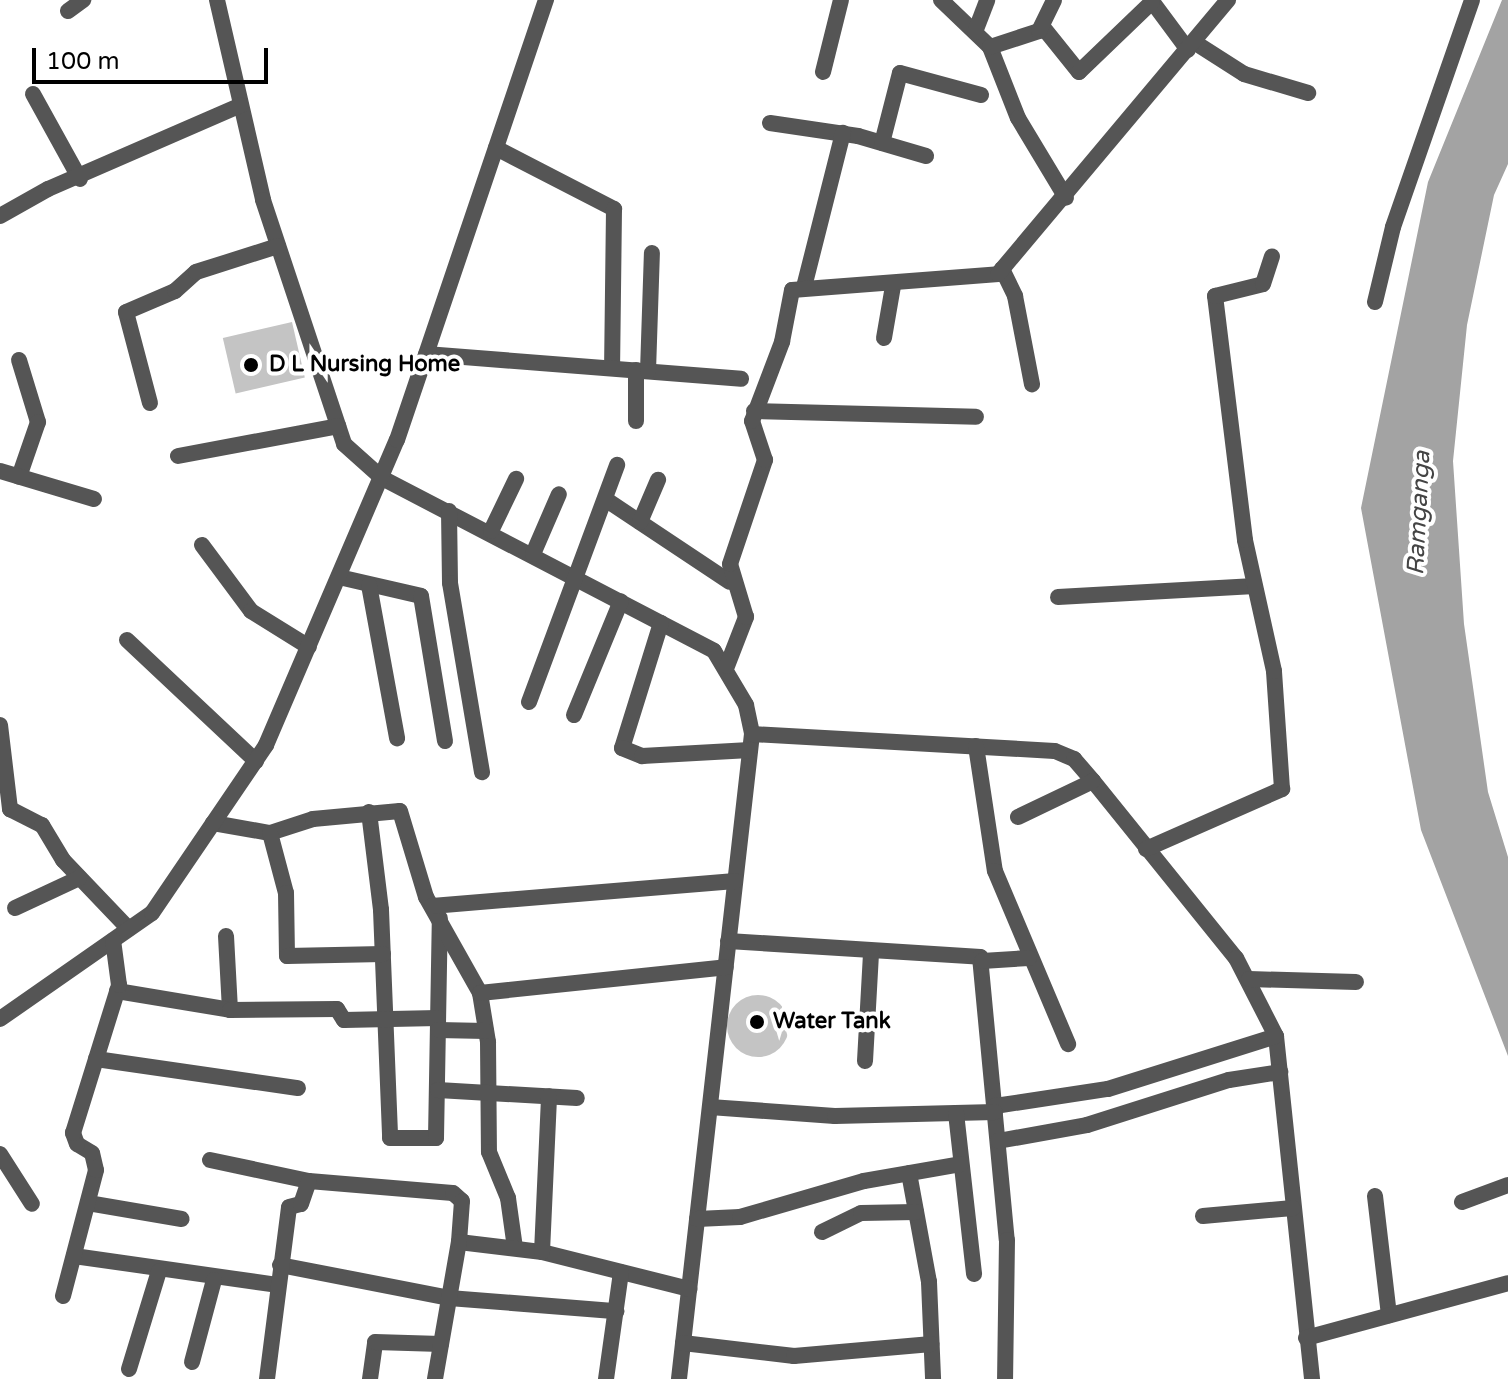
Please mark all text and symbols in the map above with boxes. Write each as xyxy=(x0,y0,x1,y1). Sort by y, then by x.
scale bar xyxy=(36,32,272,82)
text: 100 m xyxy=(46,47,120,76)
place label: D L Nursing Home xyxy=(269,352,460,378)
marker: D L Nursing Home xyxy=(240,354,262,376)
water label: Ramganga xyxy=(1401,450,1437,576)
place label: Water Tank xyxy=(773,1009,891,1035)
marker: Water Tank xyxy=(748,1013,766,1031)

